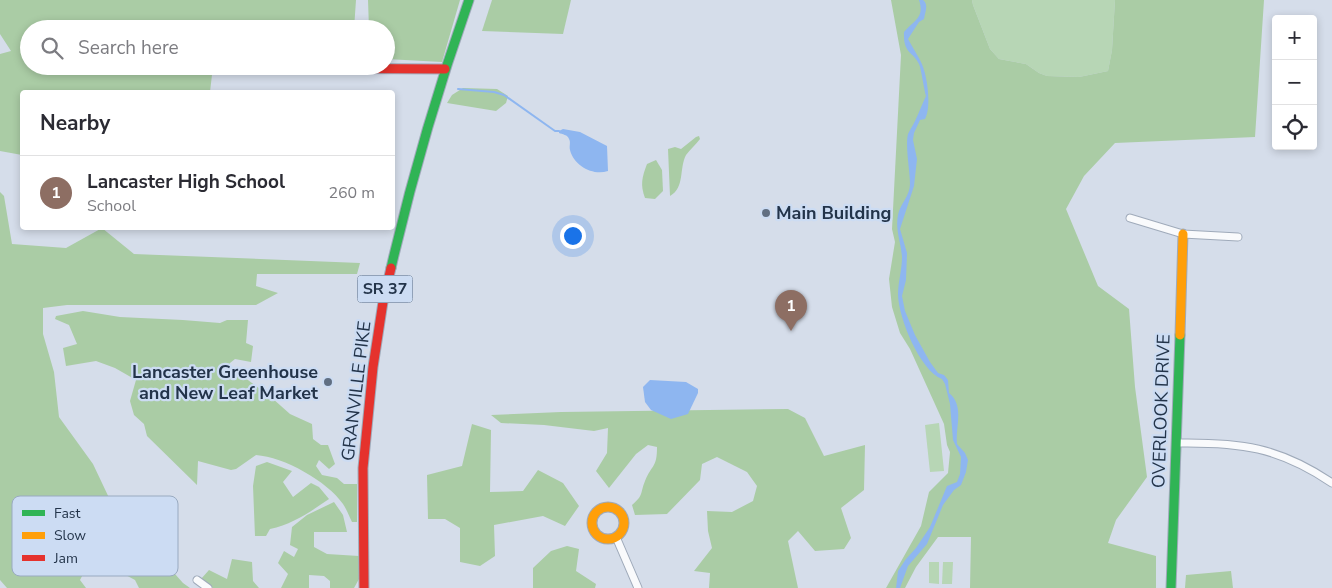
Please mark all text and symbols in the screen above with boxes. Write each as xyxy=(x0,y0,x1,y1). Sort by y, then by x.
map controls xyxy=(1272,15,1317,150)
button: + xyxy=(1272,15,1317,60)
search box xyxy=(20,20,395,75)
icon: search xyxy=(38,34,66,62)
text: Search here xyxy=(78,35,179,61)
button: − xyxy=(1272,60,1317,105)
button: locate xyxy=(1272,105,1317,150)
text: Nearby xyxy=(40,109,110,137)
text: Lancaster High School xyxy=(87,169,285,195)
text: 1 xyxy=(51,182,61,204)
text: 260 m xyxy=(328,182,375,204)
text: School xyxy=(87,195,136,217)
place label: Main Building xyxy=(776,201,891,225)
marker: Main Building xyxy=(760,207,772,219)
your location xyxy=(560,223,586,249)
road number: SR 37 xyxy=(358,276,412,302)
pin: 1 xyxy=(775,290,807,331)
street label: GRANVILLE PIKE xyxy=(336,320,376,462)
street label: OVERLOOK DRIVE xyxy=(1146,334,1176,488)
place label: Lancaster Greenhouse and New Leaf Market xyxy=(132,360,318,405)
marker: Lancaster Greenhouse and New Leaf Market xyxy=(322,376,334,388)
legend xyxy=(12,496,178,576)
text: Fast xyxy=(54,504,80,523)
text: Slow xyxy=(54,526,86,545)
text: Jam xyxy=(53,549,78,568)

